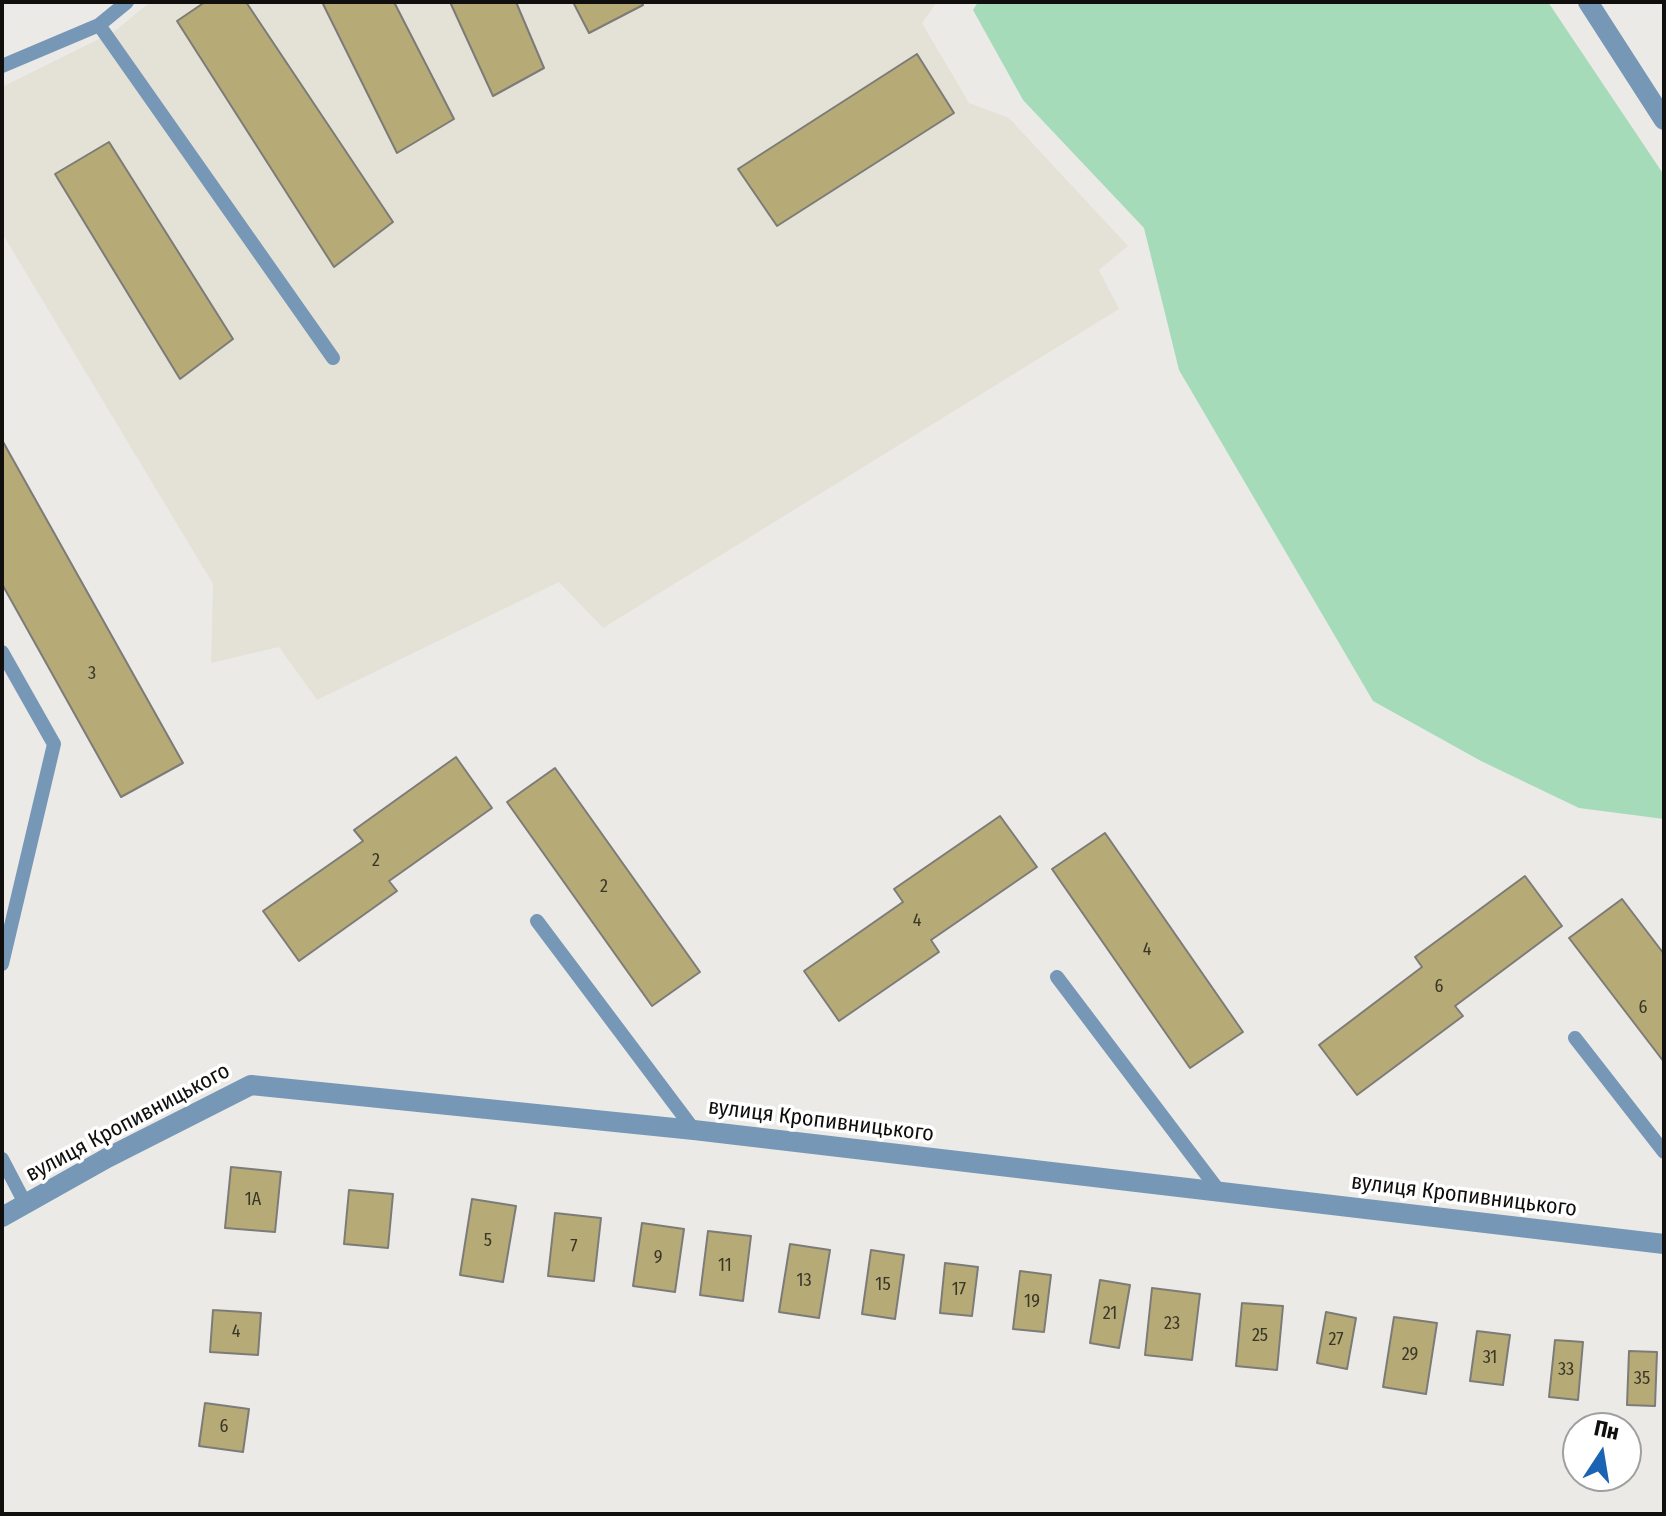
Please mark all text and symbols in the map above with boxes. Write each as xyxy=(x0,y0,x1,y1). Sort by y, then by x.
house number: 3 xyxy=(88,663,96,685)
house number: 2 xyxy=(372,850,380,872)
house number: 2 xyxy=(600,876,608,898)
house number: 4 xyxy=(913,910,921,932)
house number: 4 xyxy=(1143,939,1151,961)
house number: 6 xyxy=(1435,976,1443,998)
house number: 6 xyxy=(1639,997,1647,1019)
street label: вулиця Кропивницького xyxy=(21,1058,235,1188)
street label: вулиця Кропивницького xyxy=(707,1094,935,1148)
street label: вулиця Кропивницького xyxy=(1350,1169,1578,1223)
house number: 1А xyxy=(245,1189,261,1211)
house number: 5 xyxy=(484,1230,492,1252)
house number: 7 xyxy=(570,1236,578,1258)
house number: 9 xyxy=(654,1247,662,1269)
house number: 11 xyxy=(718,1255,732,1277)
house number: 13 xyxy=(796,1270,812,1292)
house number: 15 xyxy=(875,1274,891,1296)
house number: 17 xyxy=(952,1279,966,1301)
house number: 19 xyxy=(1024,1291,1040,1313)
house number: 21 xyxy=(1103,1303,1117,1325)
house number: 23 xyxy=(1164,1313,1180,1335)
house number: 4 xyxy=(232,1321,240,1343)
house number: 25 xyxy=(1252,1325,1268,1347)
house number: 27 xyxy=(1328,1329,1344,1351)
house number: 29 xyxy=(1402,1344,1418,1366)
house number: 31 xyxy=(1483,1347,1497,1369)
house number: 33 xyxy=(1558,1359,1574,1381)
house number: 35 xyxy=(1634,1368,1650,1390)
north arrow xyxy=(1562,1412,1642,1492)
text: Пн xyxy=(1592,1414,1622,1446)
house number: 6 xyxy=(220,1416,228,1438)

